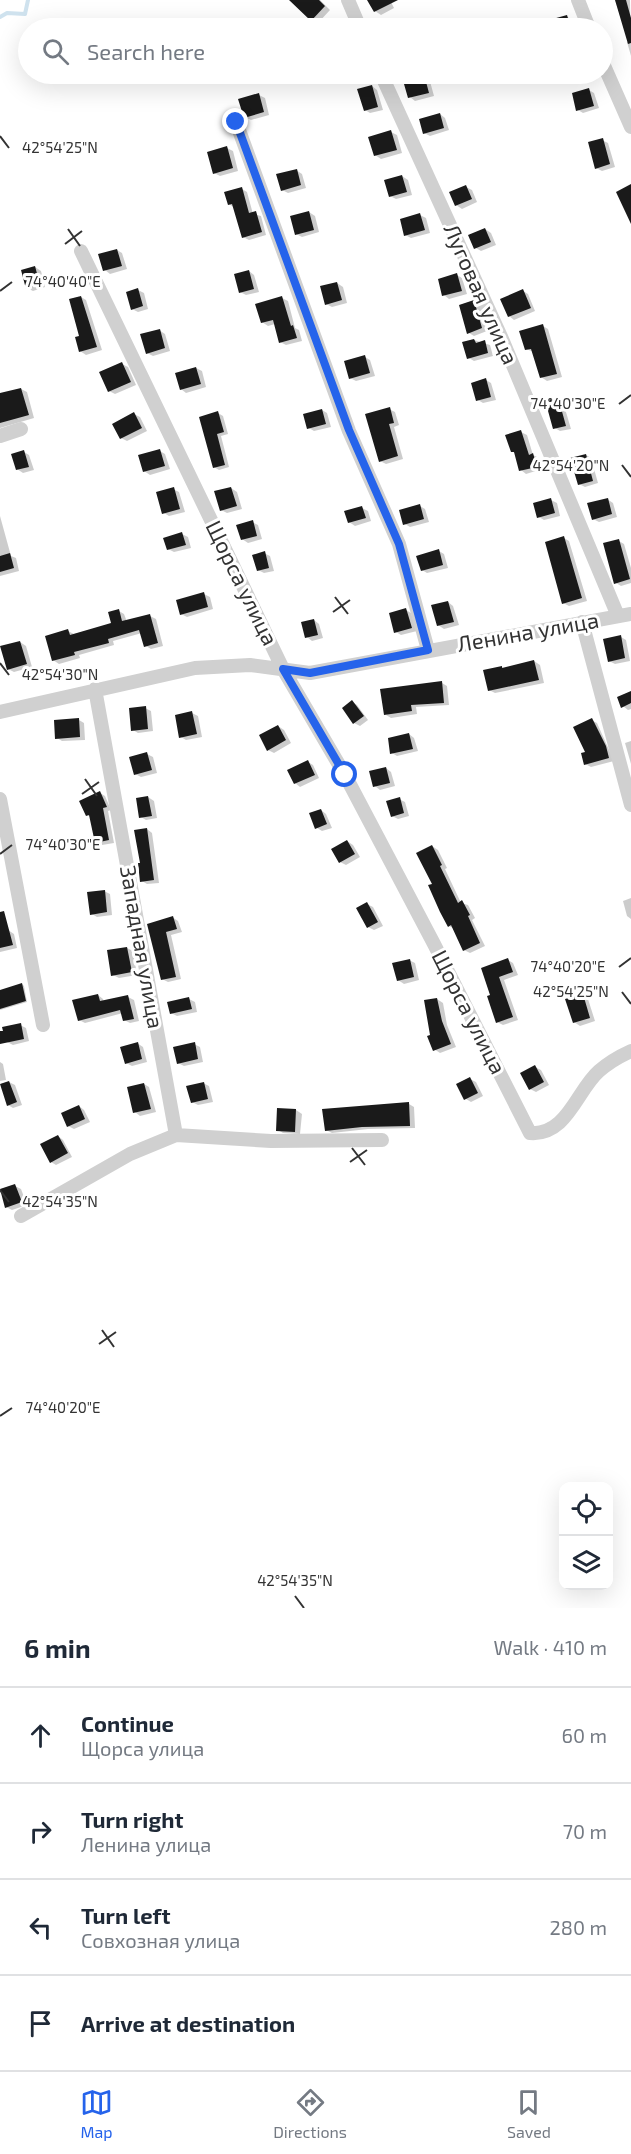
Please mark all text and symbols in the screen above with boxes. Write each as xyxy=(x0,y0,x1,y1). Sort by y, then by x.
search box xyxy=(18,18,613,84)
icon: search xyxy=(39,35,72,68)
text: Search here xyxy=(87,38,205,64)
route end xyxy=(222,108,248,134)
text: 42°54'25"N xyxy=(22,138,98,156)
street label: Луговая улица xyxy=(438,219,525,368)
text: 74°40'40"E xyxy=(25,272,101,290)
text: 74°40'30"E xyxy=(531,394,605,412)
text: 42°54'20"N xyxy=(533,456,609,474)
street label: Щорса улица xyxy=(201,516,284,650)
street label: Ленина улица xyxy=(455,606,601,657)
text: 42°54'30"N xyxy=(22,665,98,683)
route start xyxy=(331,761,357,787)
text: 74°40'30"E xyxy=(26,835,100,853)
street label: Западная улица xyxy=(115,863,170,1031)
street label: Щорса улица xyxy=(427,945,512,1078)
text: 74°40'20"E xyxy=(531,957,605,975)
text: 42°54'25"N xyxy=(533,982,609,1000)
text: 42°54'35"N xyxy=(22,1192,98,1210)
text: 74°40'20"E xyxy=(26,1398,100,1416)
map controls xyxy=(559,1482,613,1590)
button: locate xyxy=(559,1482,613,1536)
button: layers xyxy=(559,1536,613,1590)
text: 42°54'35"N xyxy=(257,1571,333,1589)
text: 6 min xyxy=(24,1632,91,1663)
text: Walk · 410 m xyxy=(493,1635,607,1659)
text: Continue xyxy=(81,1710,174,1736)
icon: ahead xyxy=(24,1719,57,1752)
text: 60 m xyxy=(562,1723,607,1747)
text: Щорса улица xyxy=(81,1736,204,1760)
text: Turn right xyxy=(81,1806,183,1832)
icon: right xyxy=(24,1815,57,1848)
text: 70 m xyxy=(563,1819,607,1843)
text: Ленина улица xyxy=(81,1832,211,1856)
text: Turn left xyxy=(81,1902,170,1928)
icon: left xyxy=(24,1911,57,1944)
text: 280 m xyxy=(550,1915,607,1939)
text: Совхозная улица xyxy=(81,1928,240,1952)
icon: arrive xyxy=(24,2007,57,2040)
text: Arrive at destination xyxy=(81,2010,295,2036)
tab: Map xyxy=(80,2086,113,2141)
tab: Directions xyxy=(273,2086,347,2141)
tab: Saved xyxy=(507,2086,551,2141)

